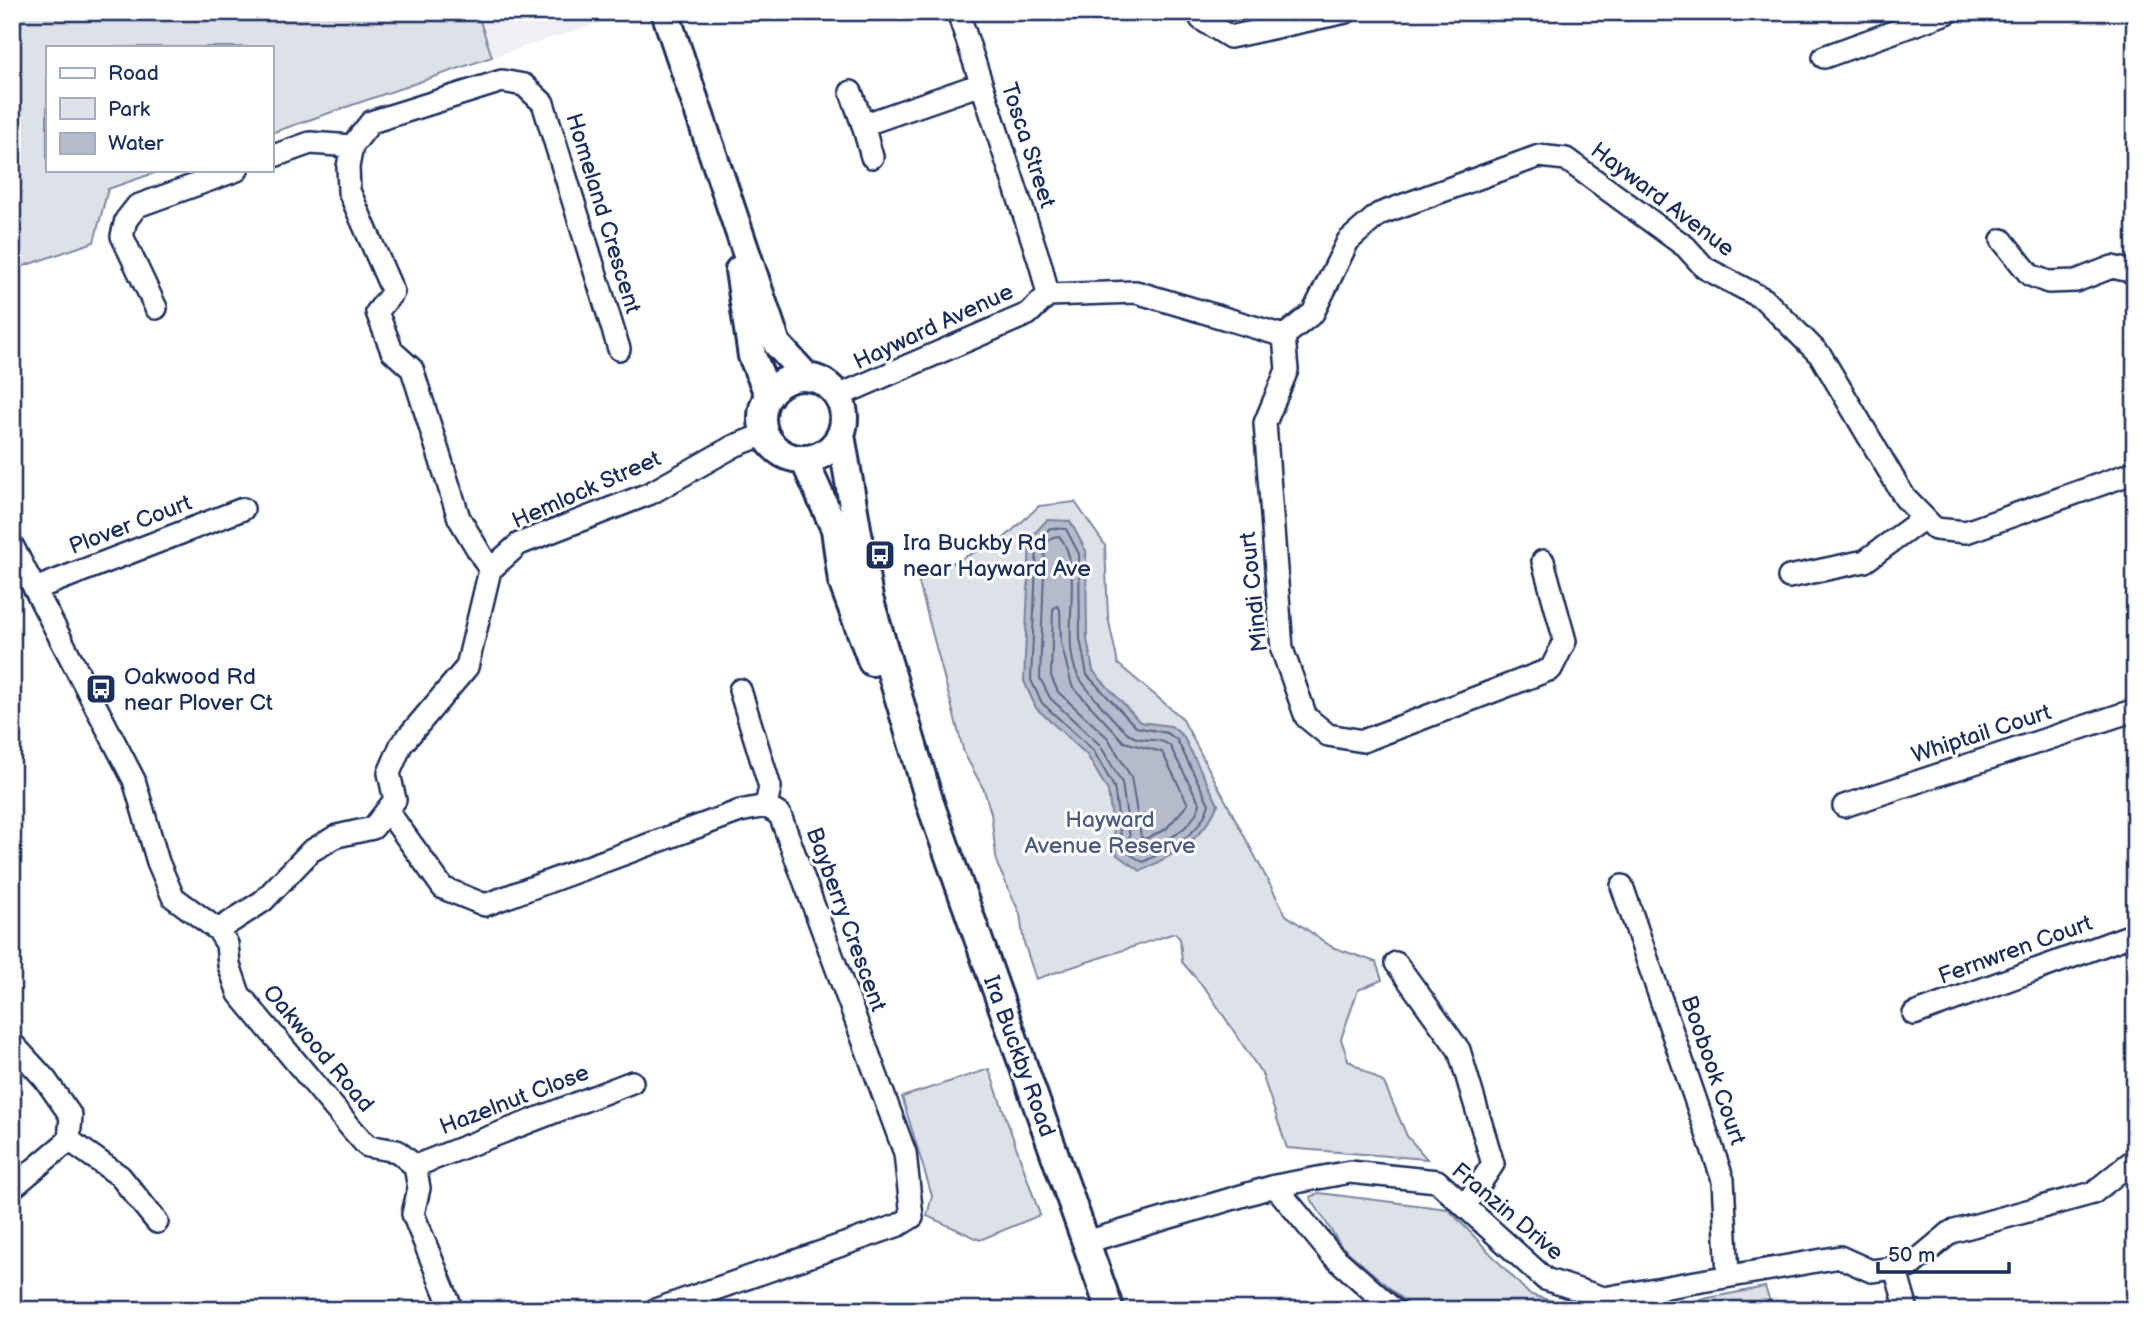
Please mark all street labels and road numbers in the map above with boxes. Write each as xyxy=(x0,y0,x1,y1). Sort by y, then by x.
street label: Tosca Street xyxy=(995,79,1061,211)
street label: Homeland Crescent xyxy=(559,110,647,317)
street label: Hayward Avenue xyxy=(1585,137,1740,263)
street label: Hayward Avenue xyxy=(849,278,1018,376)
street label: Hemlock Street xyxy=(508,445,665,535)
street label: Plover Court xyxy=(65,489,196,561)
street label: Mindi Court xyxy=(1234,530,1274,653)
street label: Whiptail Court xyxy=(1908,698,2055,770)
street label: Bayberry Crescent xyxy=(800,824,892,1015)
street label: Fernwren Court xyxy=(1935,909,2096,991)
street label: Ira Buckby Road xyxy=(977,972,1061,1141)
street label: Oakwood Road xyxy=(257,979,380,1118)
street label: Boobook Court xyxy=(1674,992,1752,1149)
street label: Hazelnut Close xyxy=(436,1059,593,1141)
street label: Franzin Drive xyxy=(1446,1157,1569,1267)

